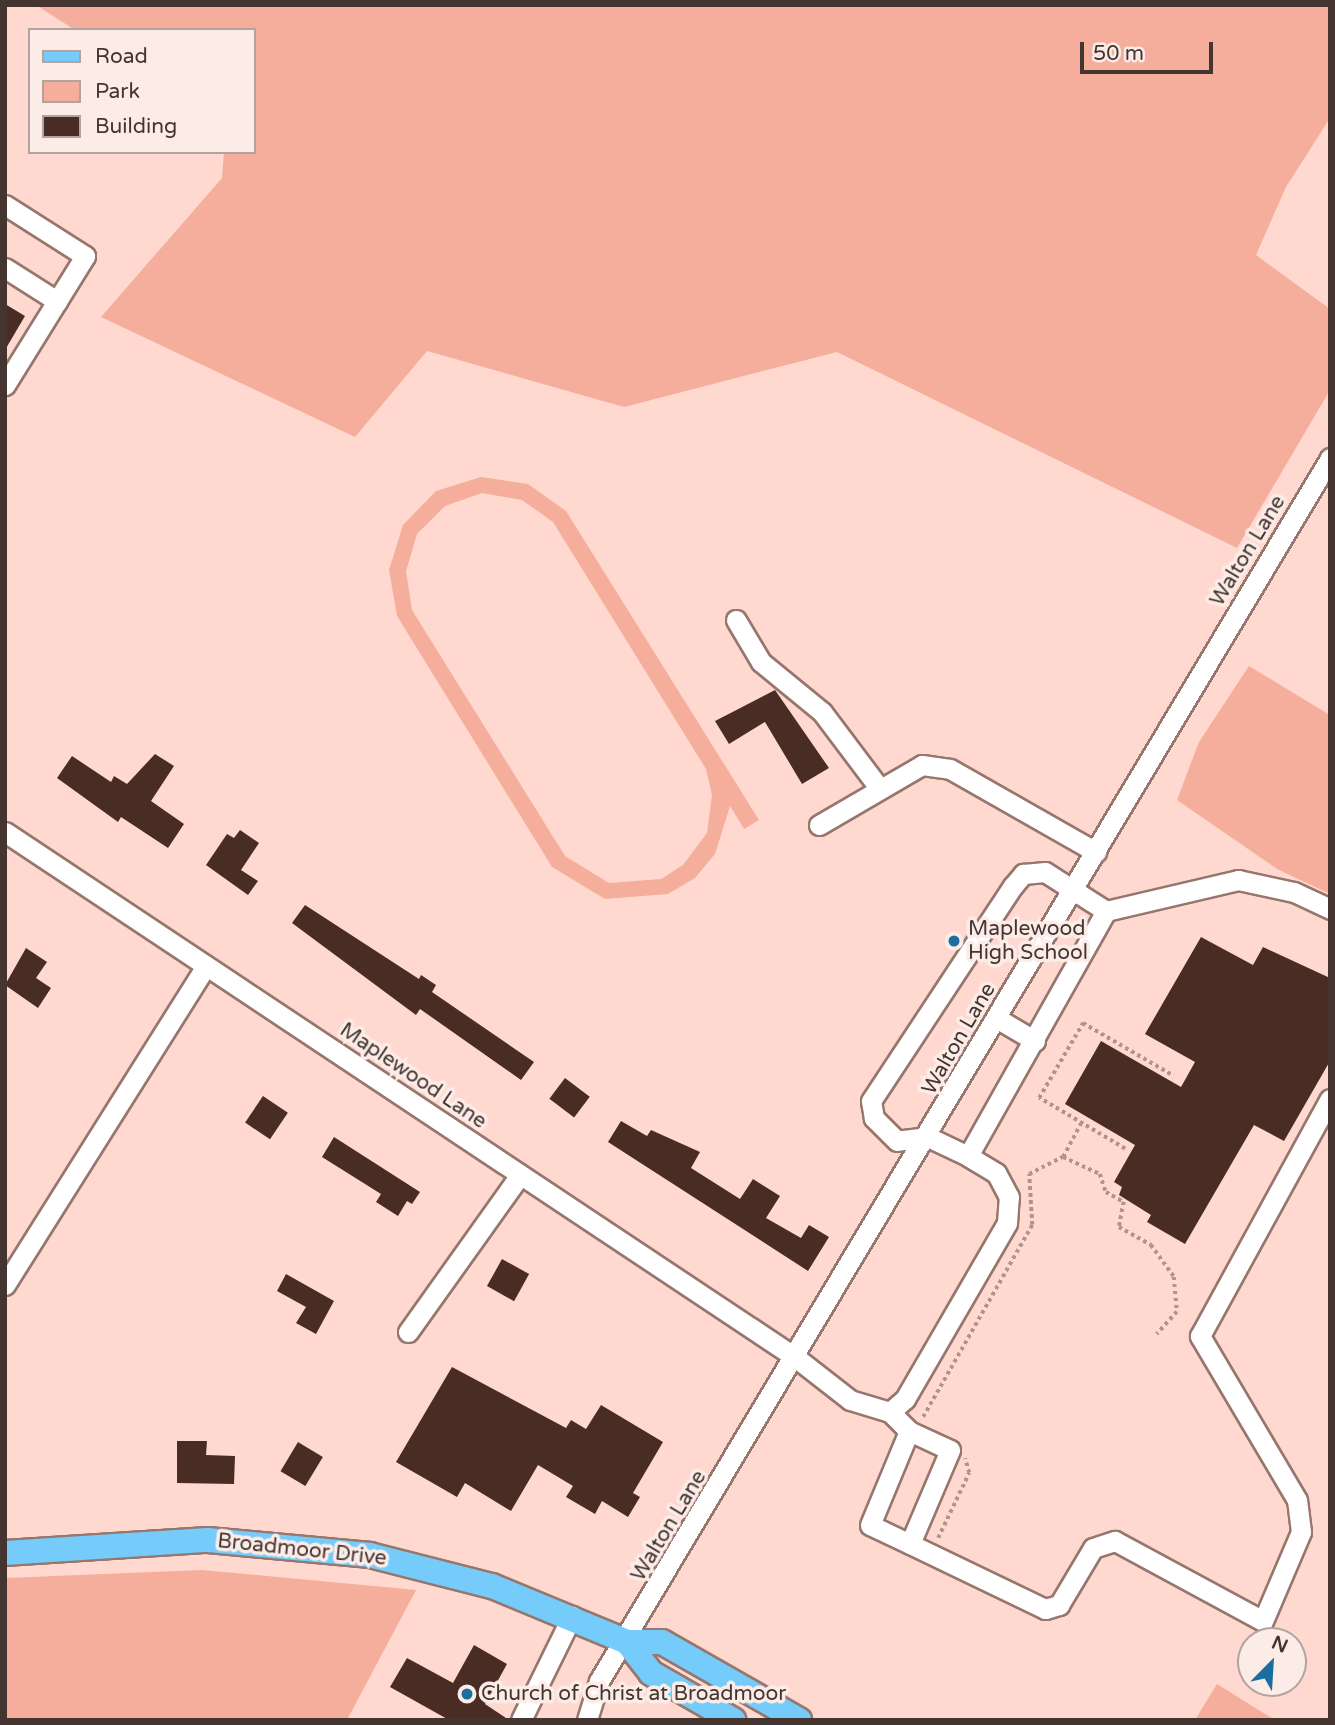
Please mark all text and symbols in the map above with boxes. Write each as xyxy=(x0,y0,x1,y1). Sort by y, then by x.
legend xyxy=(28,28,256,154)
scale bar xyxy=(1083,28,1216,72)
text: 50 m xyxy=(1093,41,1144,66)
text: Road xyxy=(95,44,148,69)
text: Park xyxy=(95,79,140,104)
text: Building xyxy=(95,114,177,139)
street label: Walton Lane xyxy=(1205,491,1291,611)
place label: Maplewood High School xyxy=(968,916,1088,966)
marker: Maplewood High School xyxy=(946,933,962,949)
street label: Walton Lane xyxy=(917,979,1001,1099)
street label: Maplewood Lane xyxy=(335,1018,491,1134)
street label: Walton Lane xyxy=(626,1466,712,1586)
street label: Broadmoor Drive xyxy=(216,1529,388,1571)
north arrow xyxy=(1237,1627,1307,1697)
text: N xyxy=(1268,1631,1291,1658)
place label: Church of Christ at Broadmoor xyxy=(481,1681,786,1707)
marker: Church of Christ at Broadmoor xyxy=(459,1686,475,1702)

